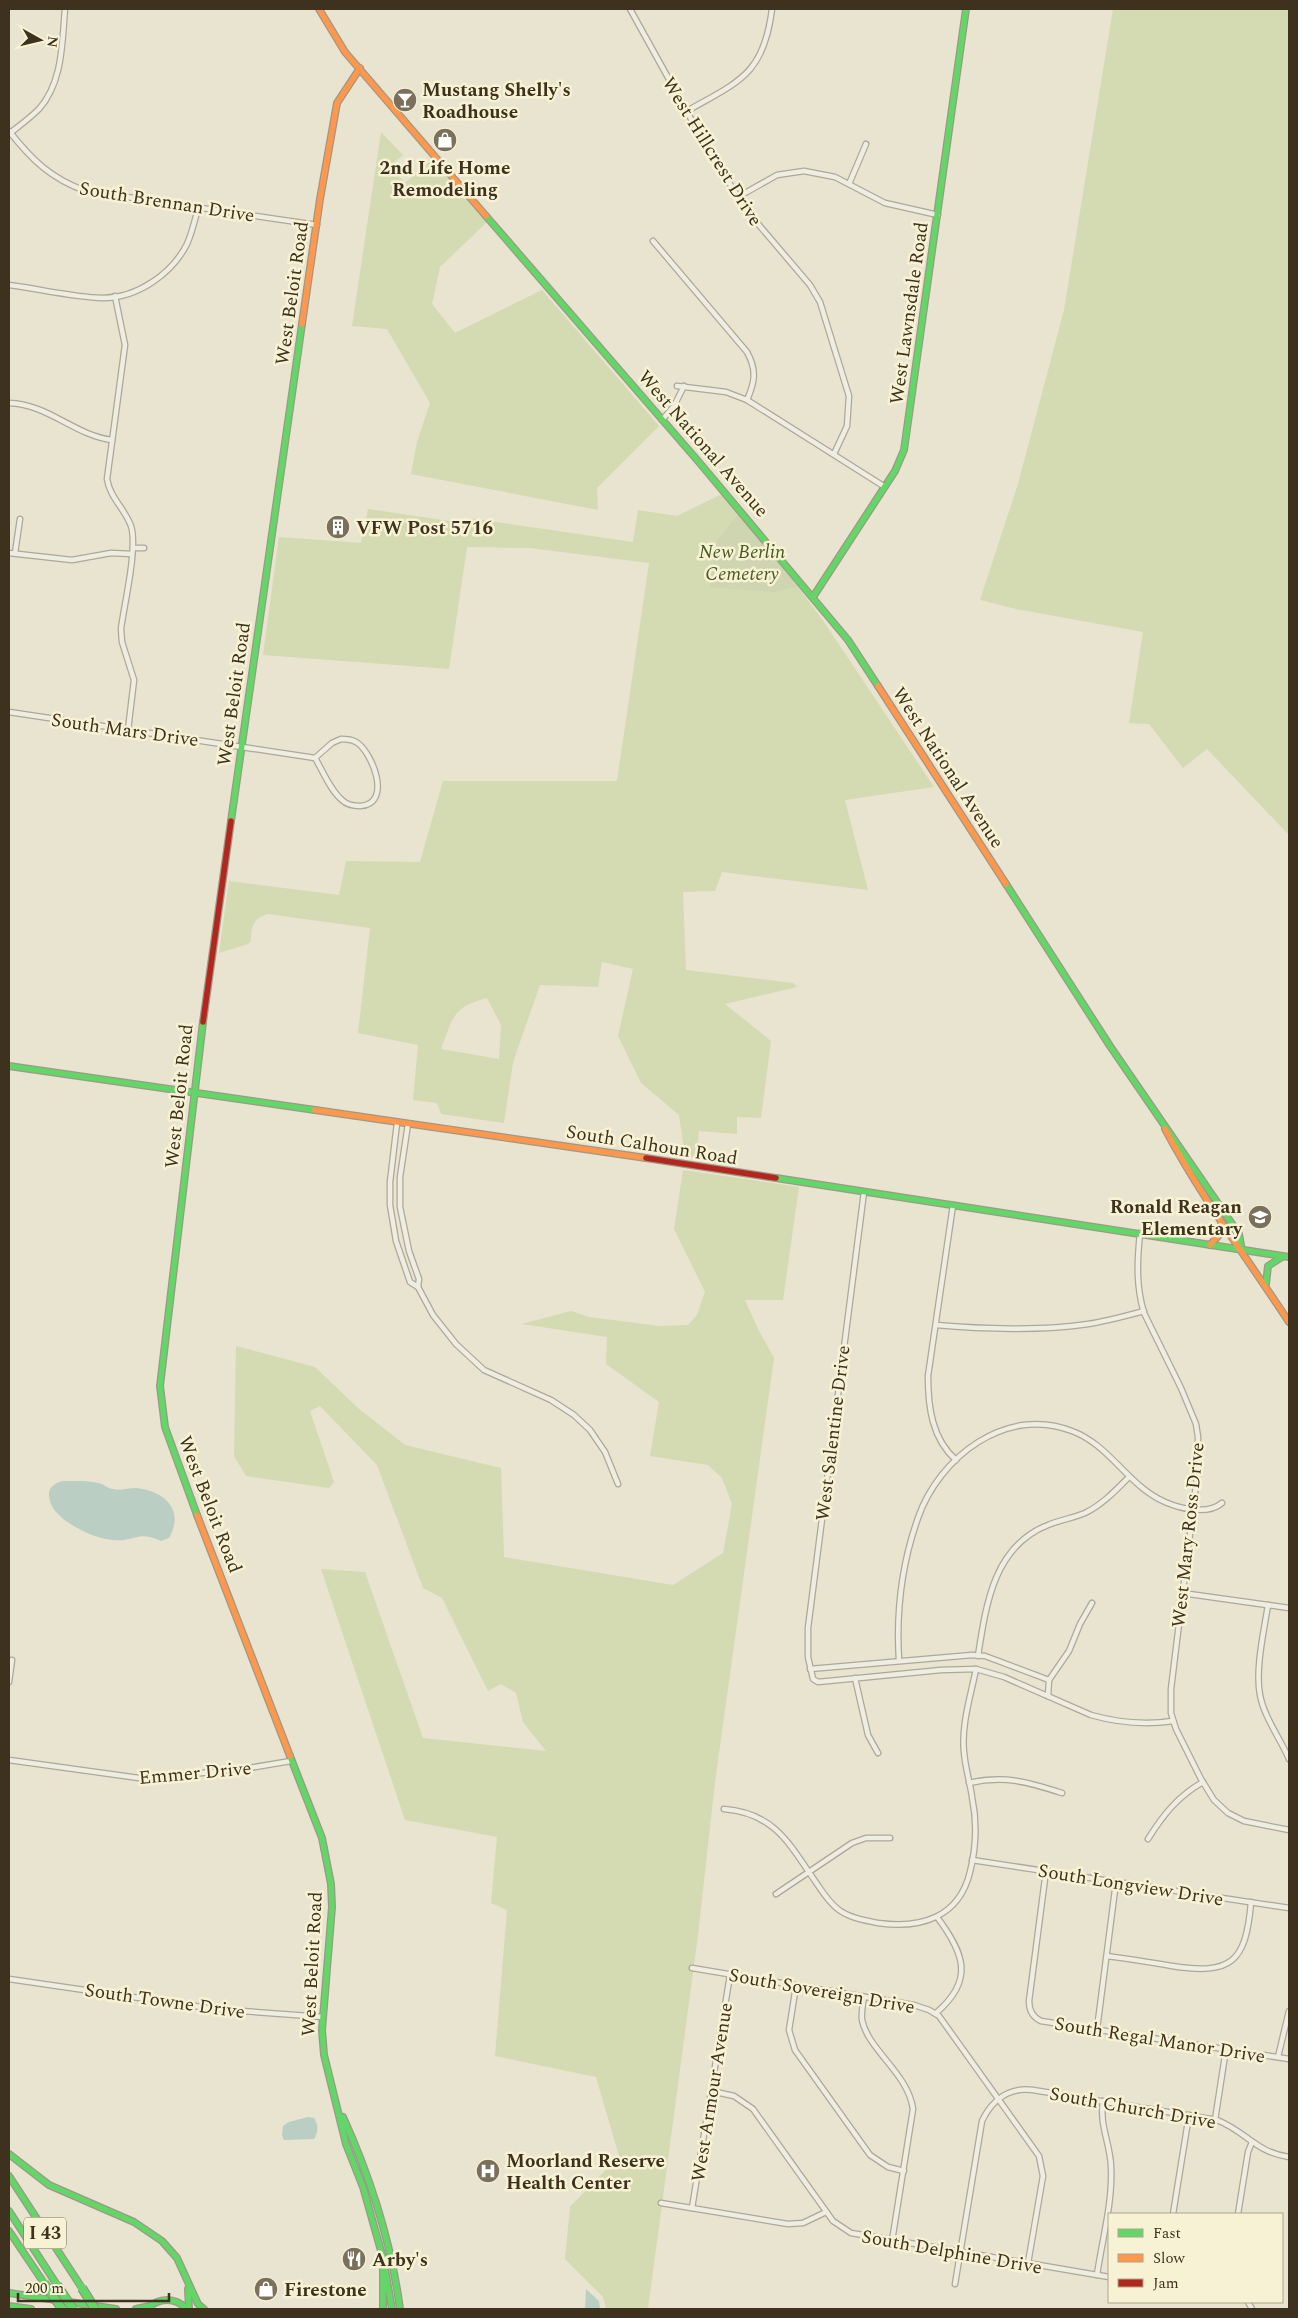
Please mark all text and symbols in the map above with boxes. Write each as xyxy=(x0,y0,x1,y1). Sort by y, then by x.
north arrow xyxy=(15,15,65,65)
text: N xyxy=(41,35,64,49)
street label: West Hillcrest Drive xyxy=(654,71,769,232)
place label: Mustang Shelly's Roadhouse xyxy=(422,76,571,127)
bar icon: Mustang Shelly's Roadhouse xyxy=(392,87,418,113)
shop icon: 2nd Life Home Remodeling xyxy=(432,127,458,153)
place label: 2nd Life Home Remodeling xyxy=(380,154,510,205)
street label: South Brennan Drive xyxy=(77,174,256,231)
street label: West Beloit Road xyxy=(268,219,317,367)
street label: West Lawnsdale Road xyxy=(882,220,937,406)
street label: West National Avenue xyxy=(630,364,775,524)
building icon: VFW Post 5716 xyxy=(325,514,351,540)
place label: VFW Post 5716 xyxy=(356,514,493,543)
park label: New Berlin Cemetery xyxy=(699,538,785,589)
street label: West Beloit Road xyxy=(210,620,259,768)
street label: West National Avenue xyxy=(885,681,1011,854)
street label: South Mars Drive xyxy=(49,706,200,755)
street label: West Beloit Road xyxy=(157,1023,201,1170)
street label: South Calhoun Road xyxy=(564,1118,740,1173)
place label: Ronald Reagan Elementary xyxy=(1110,1193,1243,1244)
school or university icon: Ronald Reagan Elementary xyxy=(1247,1204,1273,1230)
street label: West Salentine Drive xyxy=(808,1344,859,1523)
street label: West Beloit Road xyxy=(170,1432,249,1577)
street label: West Mary Ross Drive xyxy=(1164,1441,1213,1629)
street label: Emmer Drive xyxy=(138,1754,253,1793)
street label: South Longview Drive xyxy=(1036,1857,1226,1914)
street label: West Beloit Road xyxy=(294,1891,331,2037)
street label: South Sovereign Drive xyxy=(727,1961,917,2022)
street label: South Towne Drive xyxy=(83,1976,247,2027)
street label: West Armour Avenue xyxy=(684,2001,741,2184)
street label: South Regal Manor Drive xyxy=(1052,2009,1267,2071)
street label: South Church Drive xyxy=(1047,2080,1218,2137)
place label: Moorland Reserve Health Center xyxy=(506,2147,665,2198)
hospital icon: Moorland Reserve Health Center xyxy=(475,2158,501,2184)
legend xyxy=(1108,2213,1283,2303)
road number: I 43 xyxy=(24,2218,66,2248)
street label: South Delphine Drive xyxy=(859,2222,1044,2283)
text: Fast xyxy=(1153,2222,1181,2245)
restaurant icon: Arby's xyxy=(341,2246,367,2272)
place label: Arby's xyxy=(372,2246,428,2275)
text: Slow xyxy=(1153,2247,1185,2270)
scale bar xyxy=(18,2270,169,2302)
text: Jam xyxy=(1153,2272,1179,2295)
shop icon: Firestone xyxy=(253,2276,279,2302)
place label: Firestone xyxy=(284,2276,367,2305)
text: 200 m xyxy=(25,2277,64,2300)

